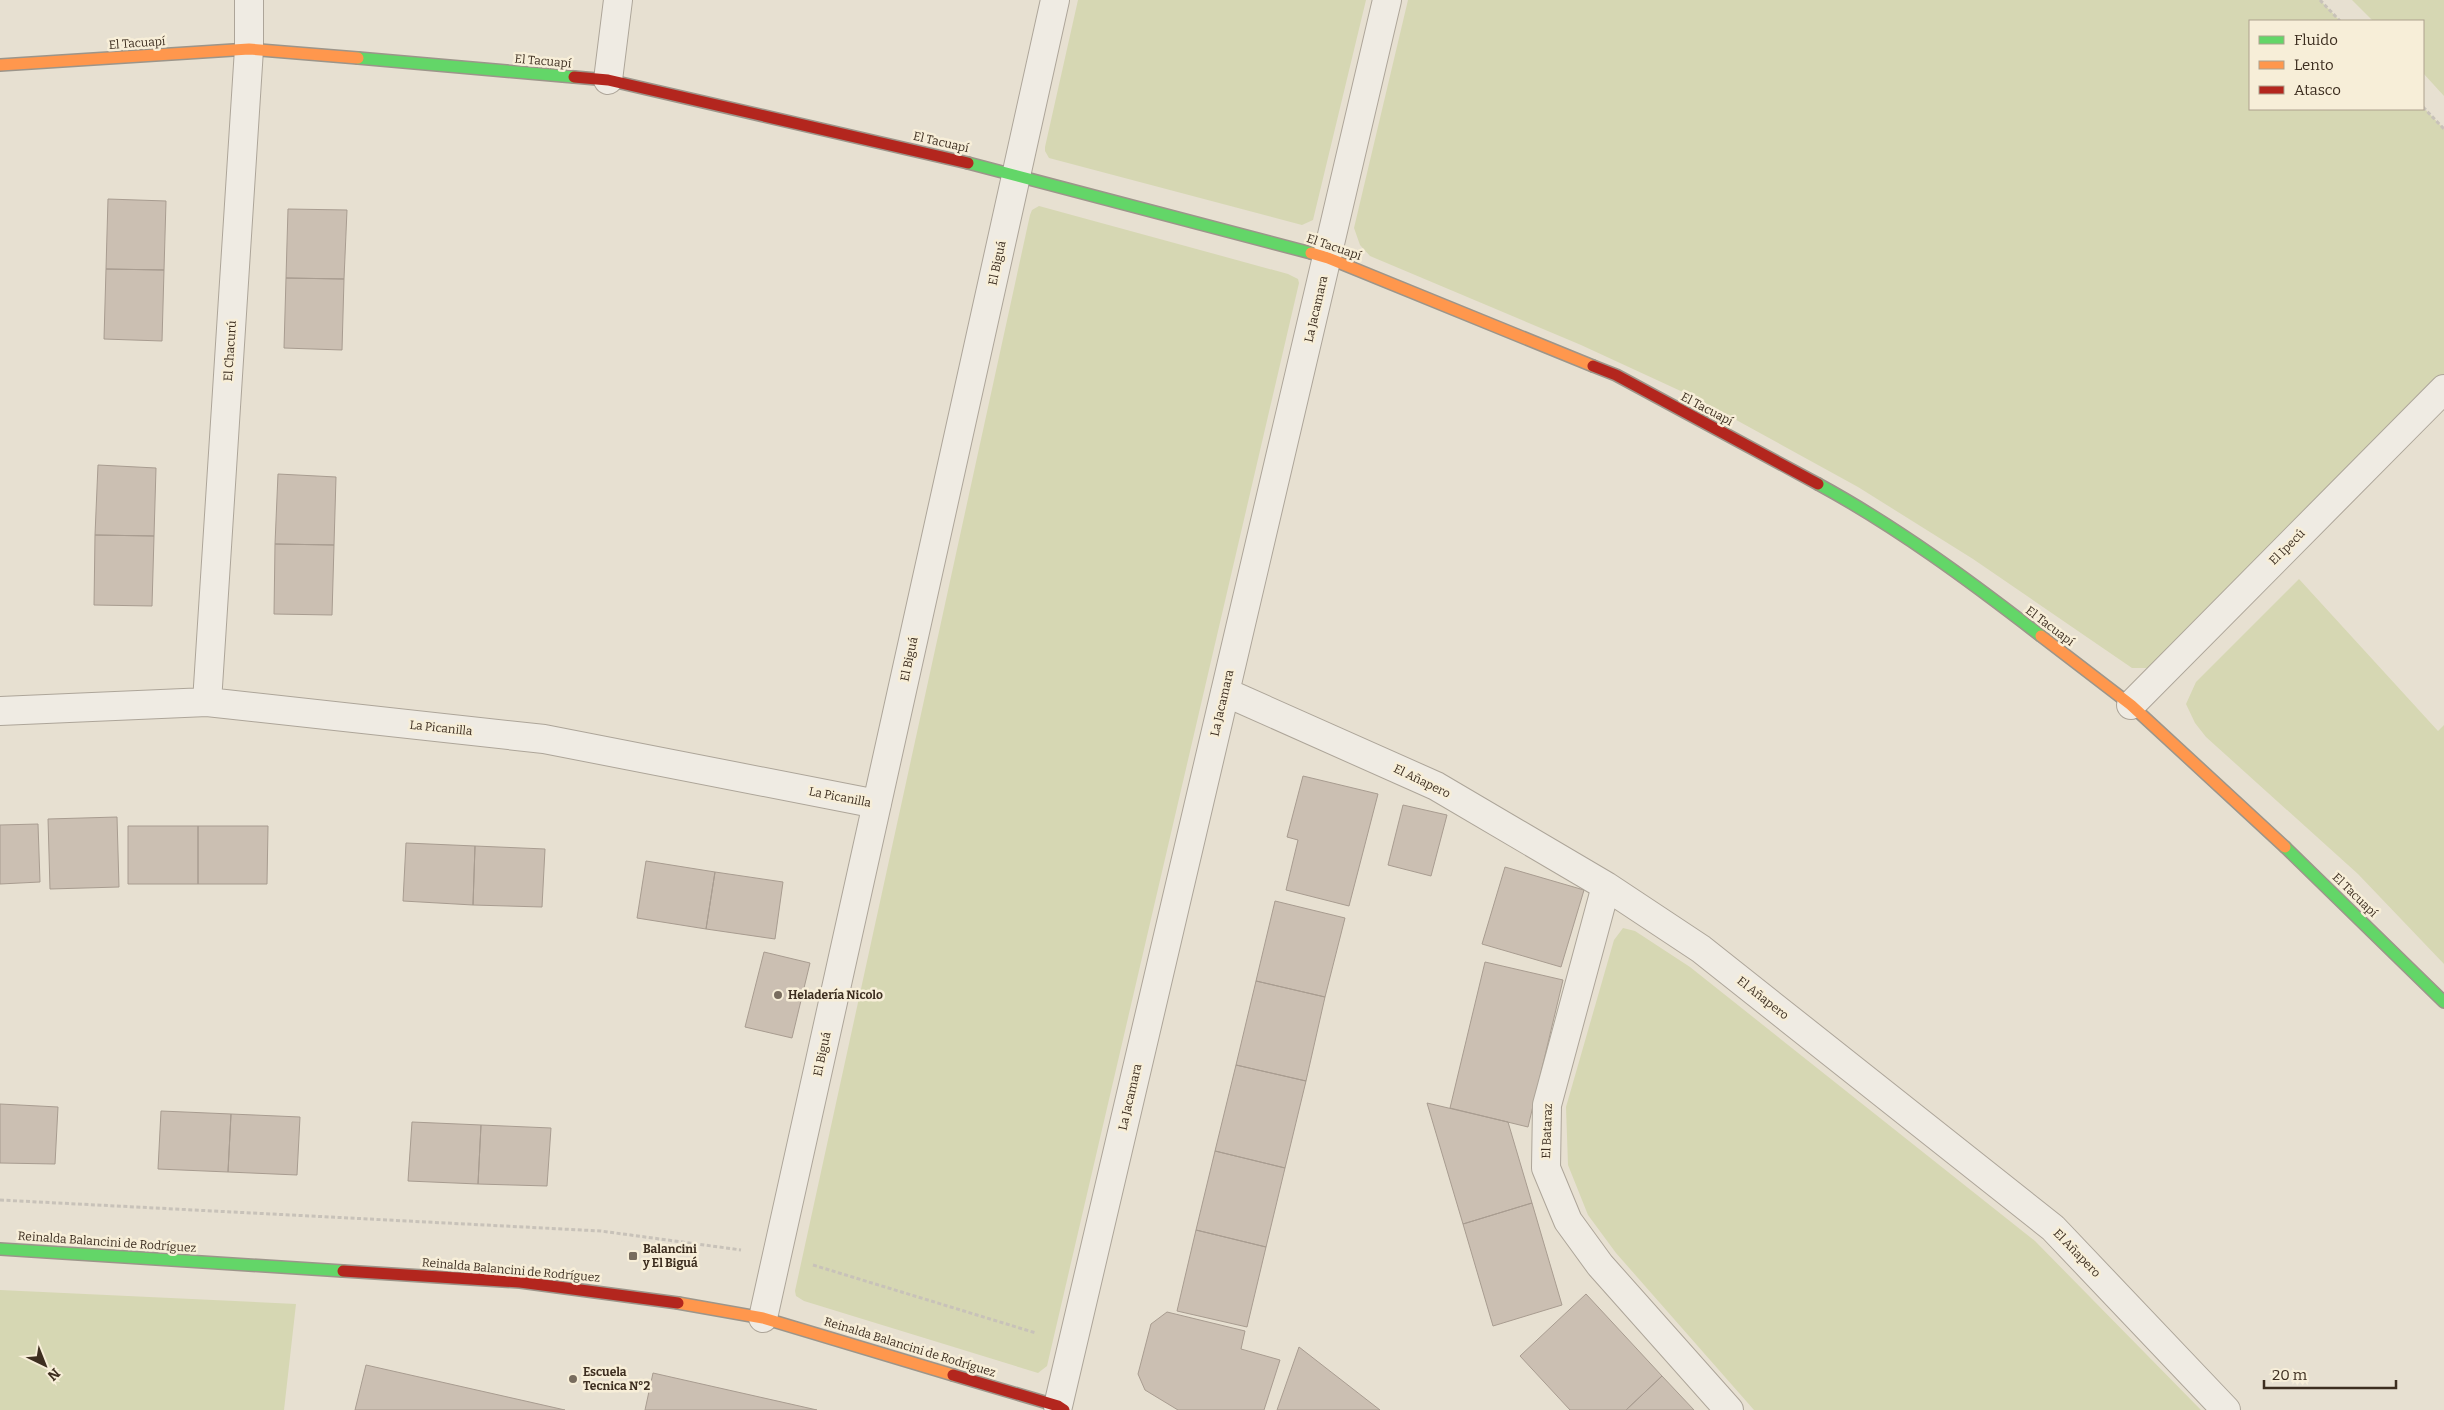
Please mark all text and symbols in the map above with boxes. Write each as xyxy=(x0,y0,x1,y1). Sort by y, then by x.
legend xyxy=(2249,20,2424,110)
text: Fluido xyxy=(2294,31,2338,49)
street label: El Tacuapí xyxy=(108,34,166,52)
street label: El Tacuapí xyxy=(514,52,572,70)
text: Lento xyxy=(2294,56,2334,74)
text: Atasco xyxy=(2294,81,2341,99)
street label: El Tacuapí xyxy=(912,129,971,155)
street label: El Tacuapí xyxy=(1305,231,1364,263)
street label: El Biguá xyxy=(985,239,1009,287)
street label: La Jacamara xyxy=(1302,274,1331,344)
street label: El Chacurú xyxy=(221,320,239,382)
street label: El Tacuapí xyxy=(1679,389,1736,429)
street label: El Ipecú xyxy=(2266,526,2308,568)
street label: El Tacuapí xyxy=(2023,603,2077,649)
street label: El Biguá xyxy=(897,635,921,683)
street label: La Jacamara xyxy=(1208,668,1237,738)
street label: La Picanilla xyxy=(409,718,474,738)
street label: El Añapero xyxy=(1391,761,1453,801)
street label: La Picanilla xyxy=(808,784,873,810)
street label: El Tacuapí xyxy=(2330,870,2381,920)
street label: El Añapero xyxy=(1735,974,1792,1022)
place label: Heladería Nicolo xyxy=(788,988,883,1002)
marker: Heladería Nicolo xyxy=(772,989,784,1001)
street label: El Biguá xyxy=(810,1030,834,1078)
street label: La Jacamara xyxy=(1116,1062,1145,1132)
street label: El Bataraz xyxy=(1539,1103,1555,1159)
street label: El Añapero xyxy=(2051,1226,2103,1280)
street label: Reinalda Balancini de Rodríguez xyxy=(17,1229,197,1255)
place label: Balancini y El Biguá xyxy=(642,1242,698,1270)
marker: Balancini y El Biguá xyxy=(627,1250,639,1262)
street label: Reinalda Balancini de Rodríguez xyxy=(421,1255,601,1285)
street label: Reinalda Balancini de Rodríguez xyxy=(822,1314,998,1380)
north arrow xyxy=(20,1340,70,1390)
scale bar xyxy=(2264,1358,2396,1390)
text: N xyxy=(44,1364,63,1384)
place label: Escuela Tecnica N°2 xyxy=(583,1365,650,1393)
text: 20 m xyxy=(2272,1366,2308,1384)
marker: Escuela Tecnica N°2 xyxy=(567,1373,579,1385)

